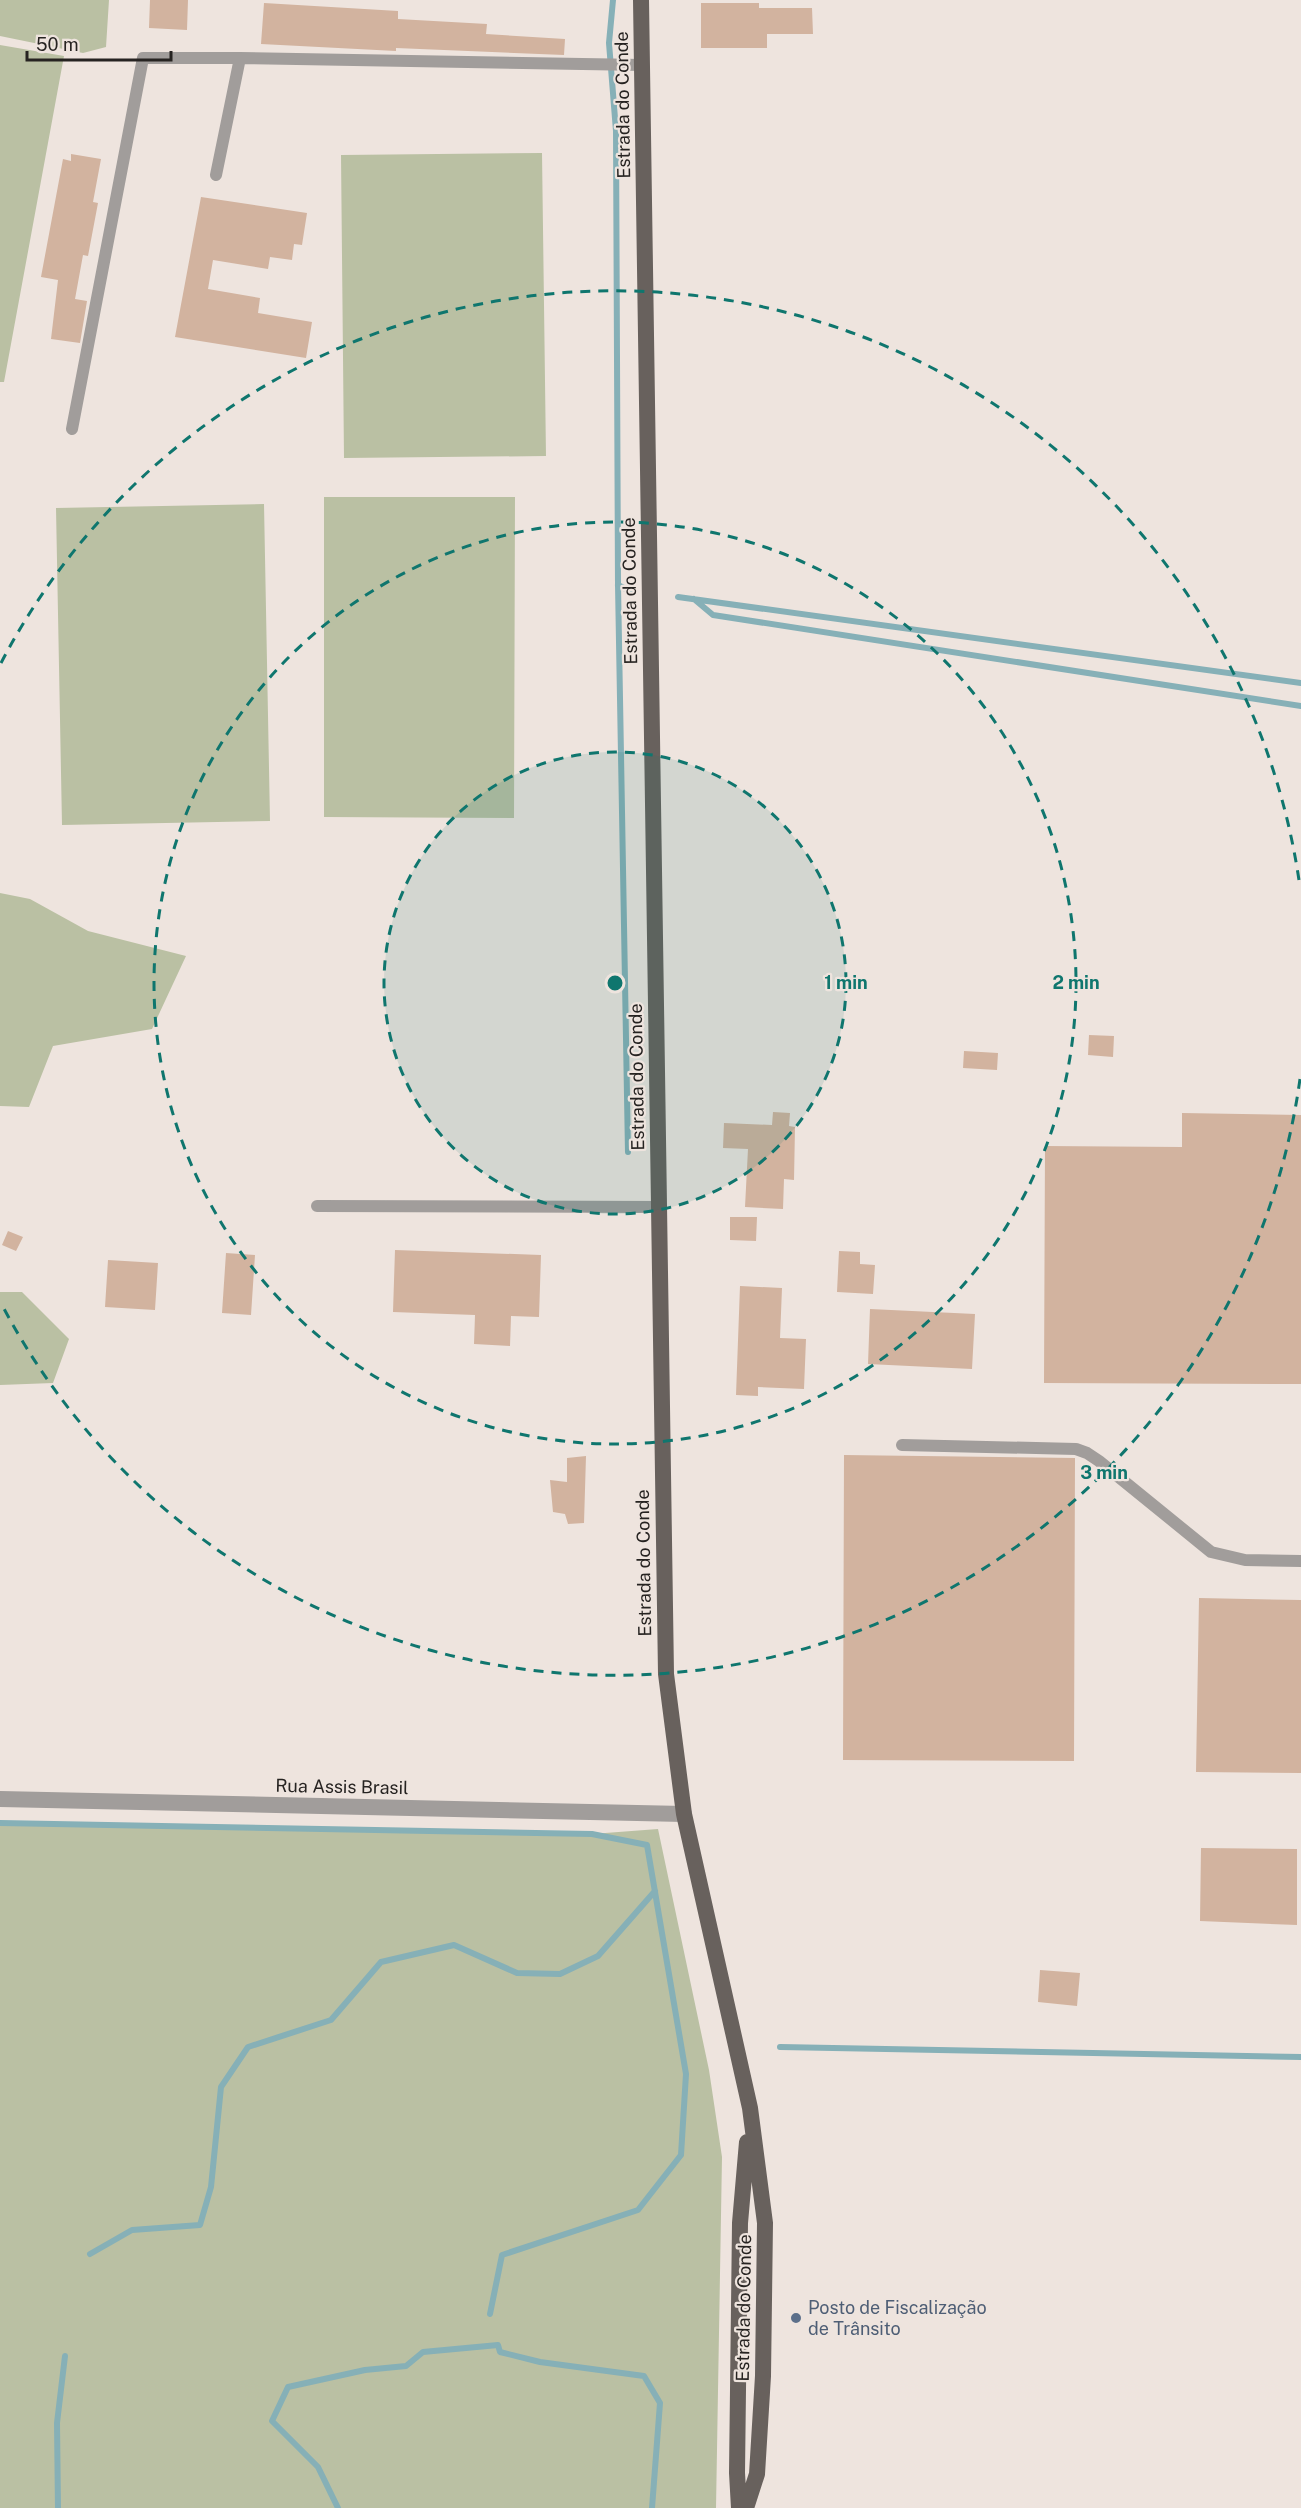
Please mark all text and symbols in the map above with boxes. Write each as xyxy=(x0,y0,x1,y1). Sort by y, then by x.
scale bar xyxy=(27,24,171,62)
street label: Estrada do Conde xyxy=(611,31,634,179)
text: 50 m xyxy=(36,34,79,55)
street label: Estrada do Conde xyxy=(618,517,641,665)
text: 1 min xyxy=(824,972,868,993)
text: 2 min xyxy=(1052,972,1100,993)
centre of rings xyxy=(605,973,625,993)
street label: Estrada do Conde xyxy=(625,1003,648,1151)
text: 3 min xyxy=(1080,1462,1128,1483)
street label: Estrada do Conde xyxy=(632,1489,655,1637)
street label: Rua Assis Brasil xyxy=(275,1775,409,1798)
street label: Estrada do Conde xyxy=(732,2234,755,2382)
place label: Posto de Fiscalização de Trânsito xyxy=(808,2297,987,2339)
marker: Posto de Fiscalização de Trânsito xyxy=(789,2311,803,2325)

